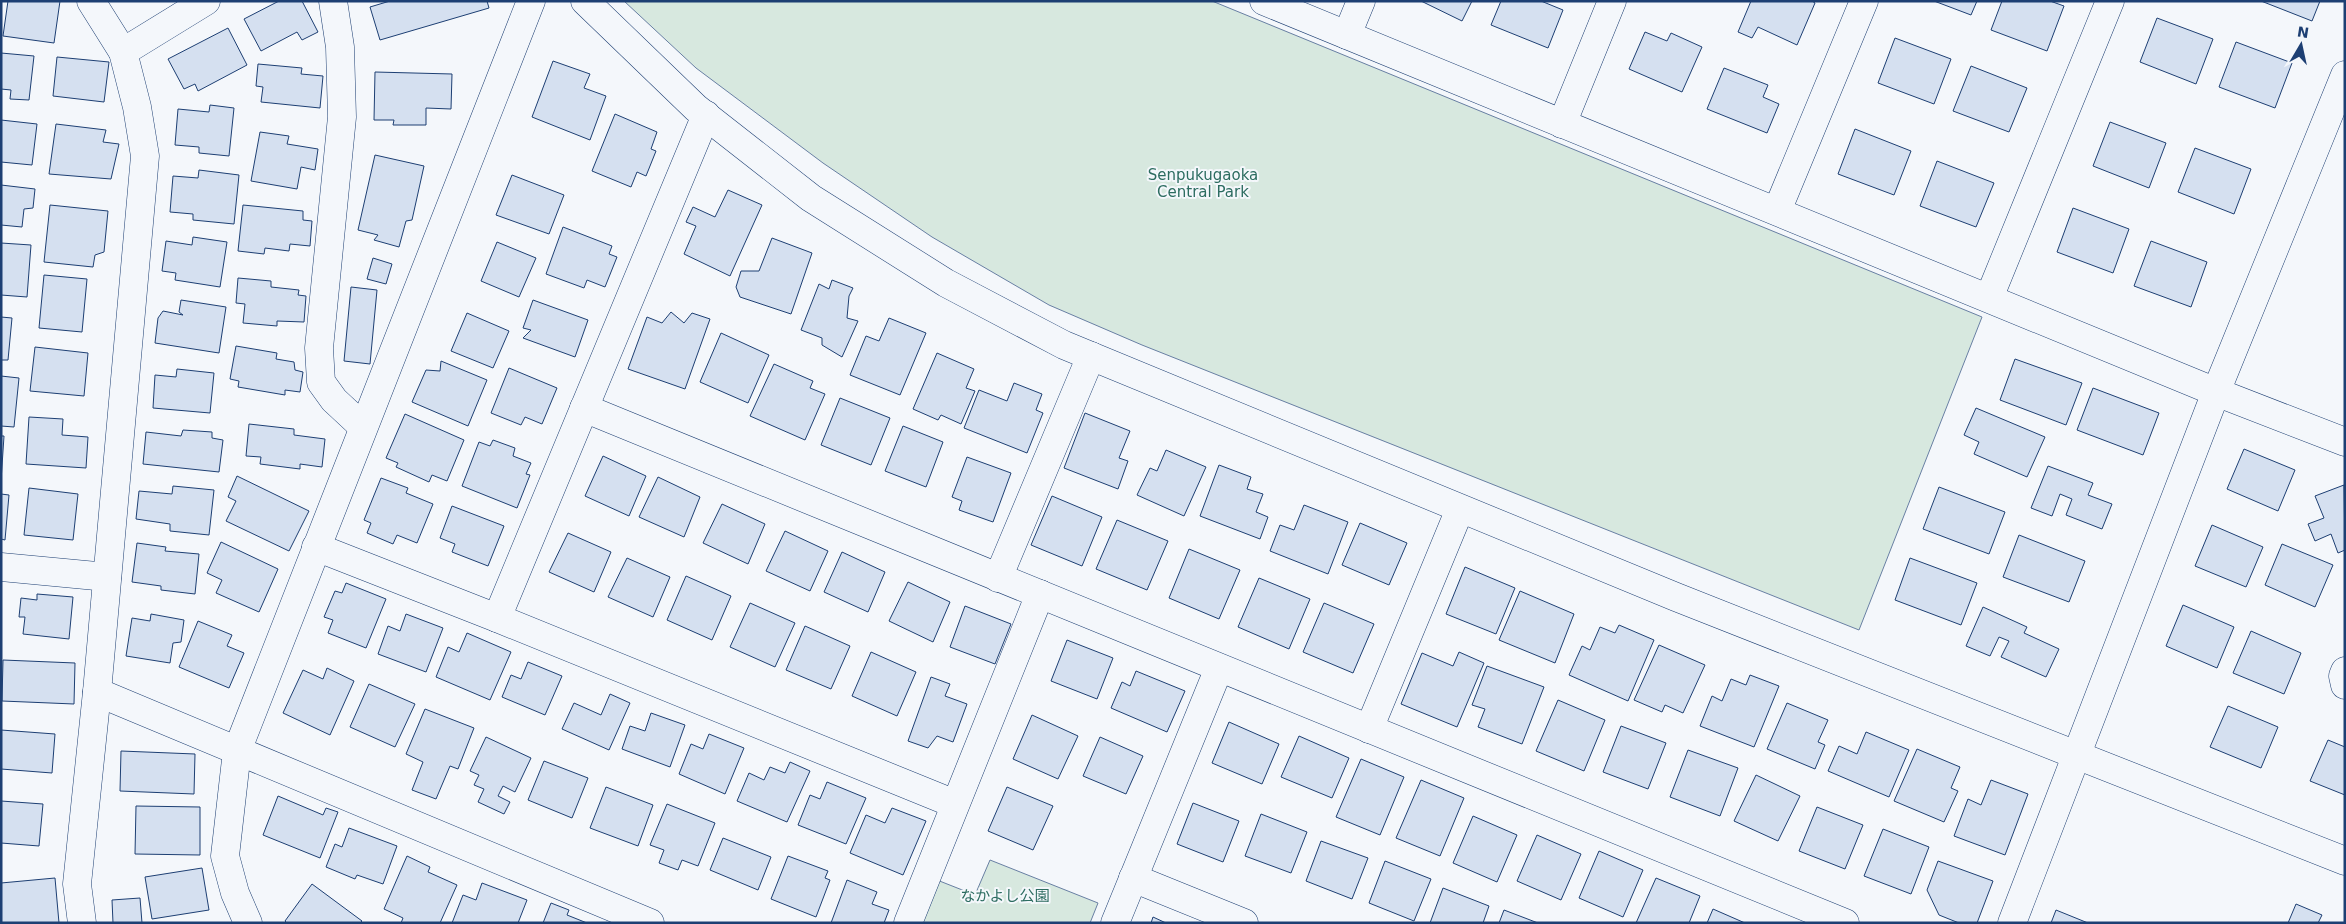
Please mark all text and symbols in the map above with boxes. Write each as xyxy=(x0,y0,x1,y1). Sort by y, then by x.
north arrow xyxy=(2276,20,2326,70)
text: N xyxy=(2296,23,2310,41)
park label: Senpukugaoka Central Park xyxy=(1148,166,1258,201)
park label: なかよし公園 xyxy=(960,887,1050,905)

